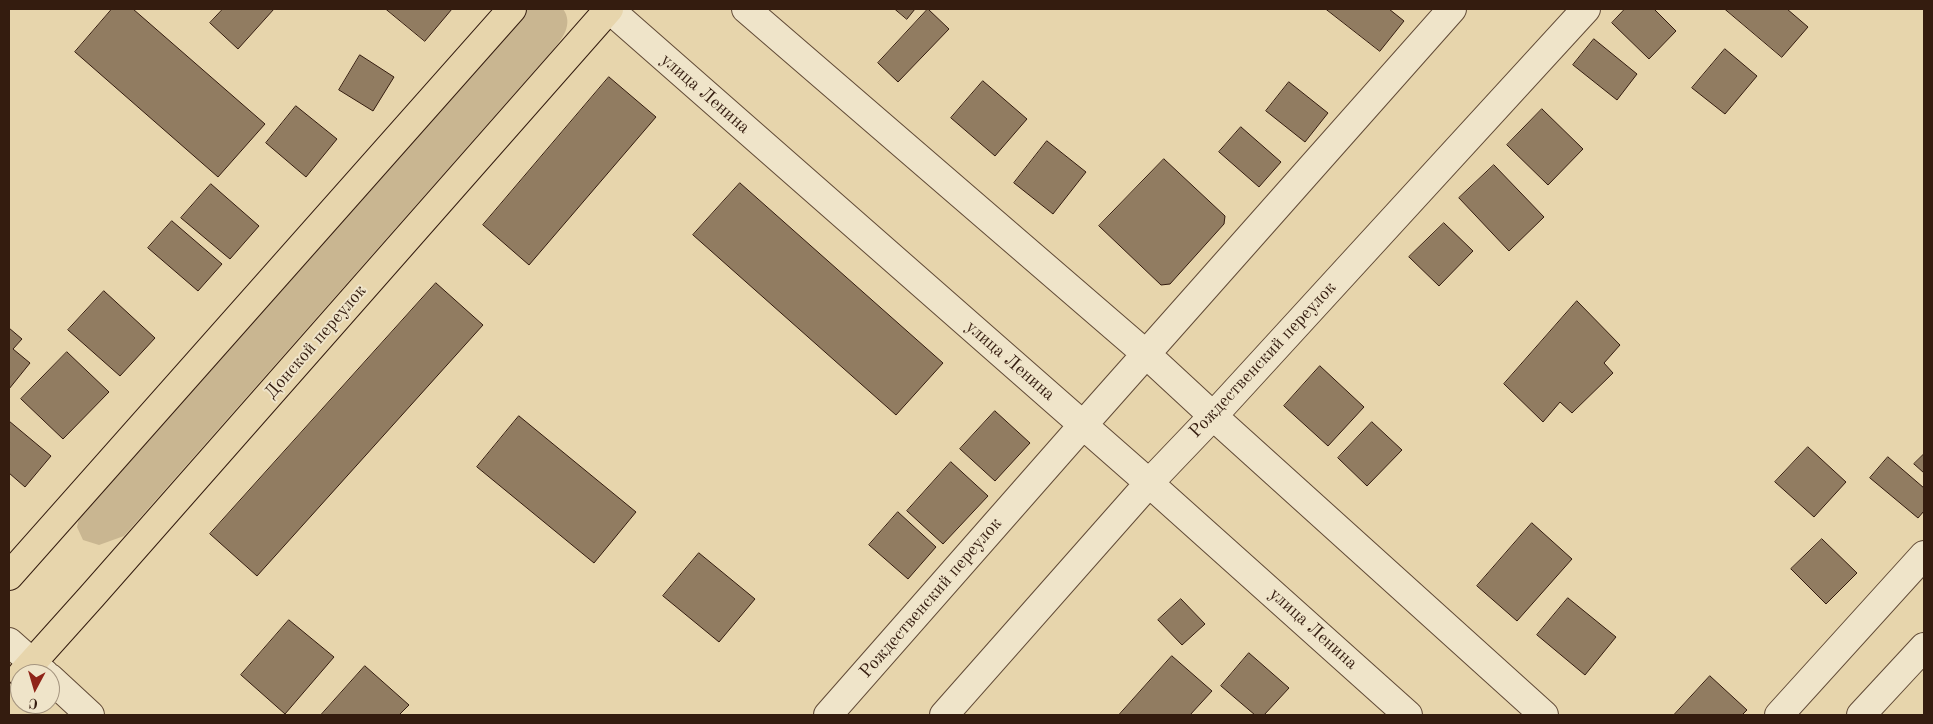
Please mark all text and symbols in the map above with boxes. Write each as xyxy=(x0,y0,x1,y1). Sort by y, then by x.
street label: улица Ленина xyxy=(656,49,754,139)
street label: Рождественский переулок xyxy=(1185,277,1341,443)
street label: Донской переулок xyxy=(261,281,371,403)
street label: улица Ленина xyxy=(961,316,1059,406)
street label: Рождественский переулок xyxy=(855,513,1007,683)
street label: улица Ленина xyxy=(1264,584,1362,674)
north arrow xyxy=(10,664,60,714)
text: С xyxy=(28,695,39,710)

